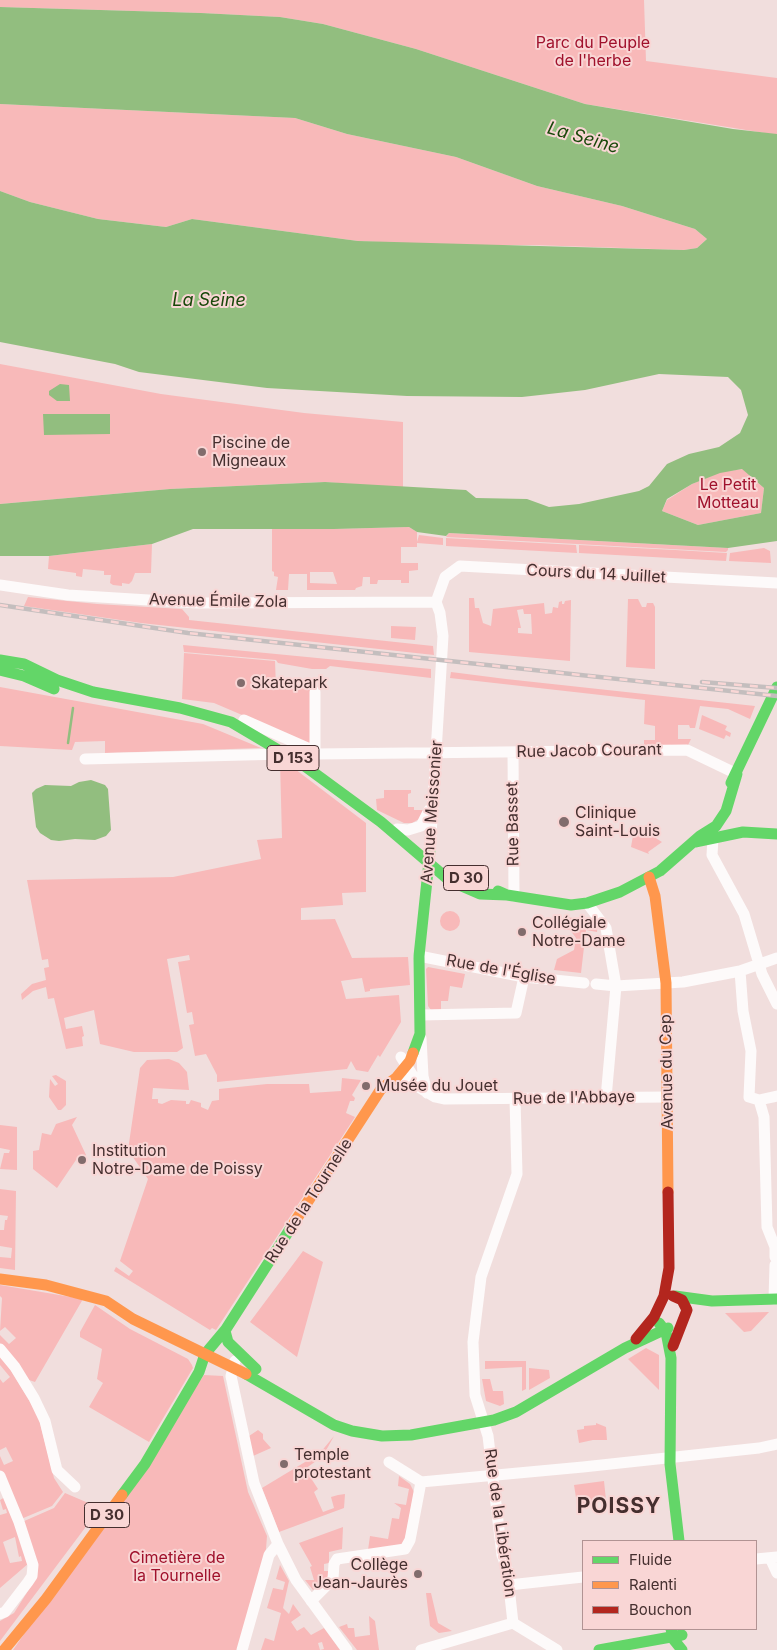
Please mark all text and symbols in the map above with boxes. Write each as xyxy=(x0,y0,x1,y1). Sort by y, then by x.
park label: Parc du Peuple de l'herbe xyxy=(536,33,650,71)
water label: La Seine xyxy=(545,117,621,159)
water label: La Seine xyxy=(172,290,246,312)
place label: Piscine de Migneaux xyxy=(212,433,290,471)
marker: Piscine de Migneaux xyxy=(196,446,208,458)
park label: Le Petit Motteau xyxy=(697,475,759,513)
street label: Cours du 14 Juillet xyxy=(526,561,666,587)
street label: Avenue Émile Zola xyxy=(149,590,287,612)
place label: Skatepark xyxy=(251,673,327,693)
marker: Skatepark xyxy=(235,677,247,689)
street label: Avenue Meissonier xyxy=(417,740,447,884)
street label: Rue Jacob Courant xyxy=(516,740,662,762)
road number: D 153 xyxy=(267,746,319,770)
street label: Rue Basset xyxy=(503,782,523,866)
place label: Clinique Saint-Louis xyxy=(575,803,660,841)
marker: Clinique Saint-Louis xyxy=(557,815,571,829)
road number: D 30 xyxy=(444,866,488,890)
place label: Collégiale Notre-Dame xyxy=(532,913,625,951)
marker: Collégiale Notre-Dame xyxy=(516,926,528,938)
street label: Rue de l'Église xyxy=(445,951,557,989)
street label: Avenue du Cep xyxy=(656,1014,678,1130)
place label: Musée du Jouet xyxy=(376,1076,498,1096)
marker: Musée du Jouet xyxy=(360,1080,372,1092)
street label: Rue de l'Abbaye xyxy=(513,1087,635,1109)
street label: Rue de la Tournelle xyxy=(262,1135,356,1267)
place label: Institution Notre-Dame de Poissy xyxy=(92,1141,263,1179)
marker: Institution Notre-Dame de Poissy xyxy=(76,1154,88,1166)
place label: Temple protestant xyxy=(294,1445,371,1483)
street label: Rue de la Libération xyxy=(480,1448,520,1598)
marker: Temple protestant xyxy=(278,1458,290,1470)
district label: POISSY xyxy=(576,1494,662,1520)
road number: D 30 xyxy=(84,1502,130,1528)
legend xyxy=(582,1540,757,1630)
park label: Cimetière de la Tournelle xyxy=(129,1548,225,1586)
text: Fluide xyxy=(629,1550,672,1569)
place label: Collège Jean-Jaurès xyxy=(313,1555,408,1593)
marker: Collège Jean-Jaurès xyxy=(412,1568,424,1580)
text: Ralenti xyxy=(629,1575,677,1594)
text: Bouchon xyxy=(629,1600,692,1619)

